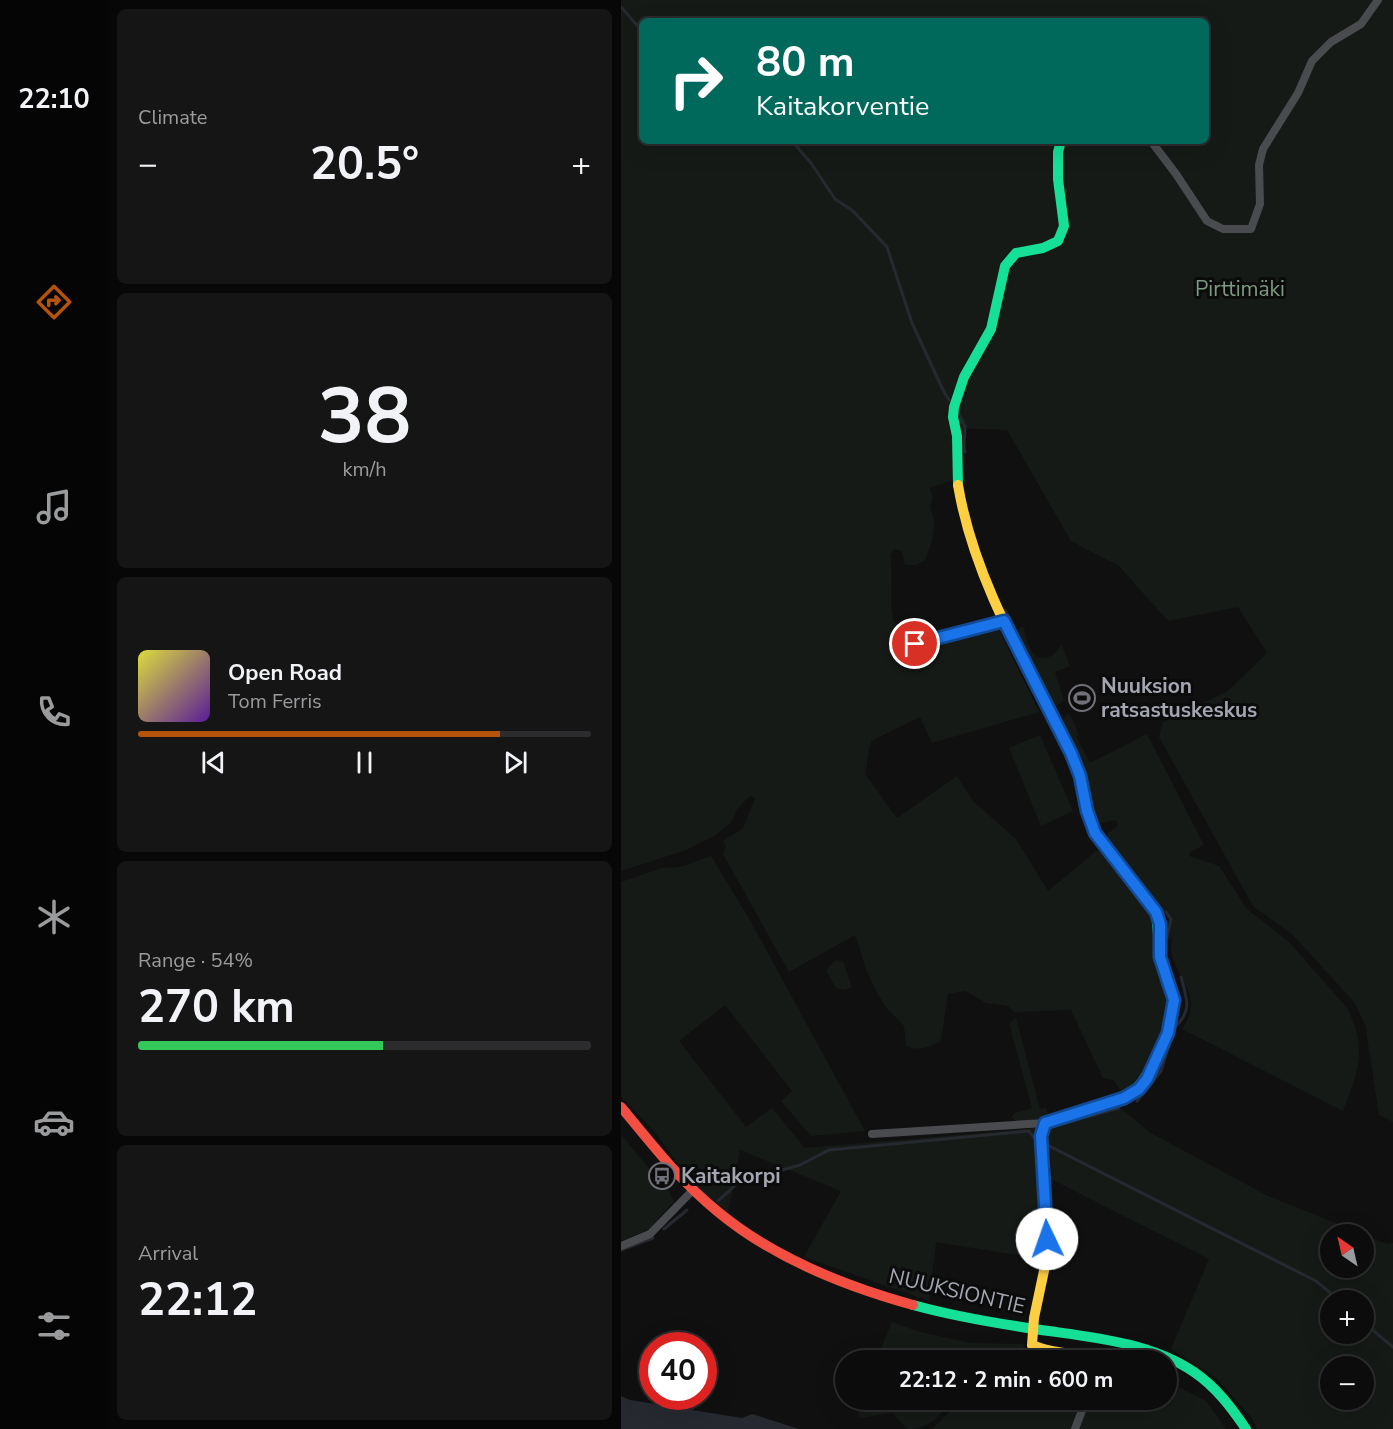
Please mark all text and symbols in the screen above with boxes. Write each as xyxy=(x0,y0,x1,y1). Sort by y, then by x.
text: 80 m xyxy=(756,34,855,91)
icon: right xyxy=(657,42,735,120)
text: 22:10 xyxy=(18,81,90,118)
text: Kaitakorventie xyxy=(756,88,929,125)
text: Climate xyxy=(138,104,207,131)
text: 20.5° xyxy=(310,134,419,195)
text: − xyxy=(138,142,158,187)
text: + xyxy=(571,142,591,187)
park label: Pirttimäki xyxy=(1195,275,1285,303)
icon: directions xyxy=(33,281,75,323)
text: 38 xyxy=(318,363,411,470)
text: km/h xyxy=(342,456,387,483)
icon: music xyxy=(33,486,75,528)
pin xyxy=(889,618,940,669)
icon: arrive xyxy=(898,627,931,660)
text: Open Road xyxy=(228,658,342,688)
place label: Nuuksion ratsastuskeskus xyxy=(1101,672,1257,724)
sports icon: Nuuksion ratsastuskeskus xyxy=(1067,683,1097,713)
text: Tom Ferris xyxy=(228,688,322,715)
icon: phone xyxy=(33,691,75,733)
icon: previous xyxy=(197,746,230,779)
icon: pause xyxy=(348,746,381,779)
icon: next xyxy=(499,746,532,779)
icon: climate xyxy=(33,896,75,938)
text: Range · 54% xyxy=(138,947,253,974)
text: 270 km xyxy=(138,977,295,1038)
icon: car xyxy=(33,1101,75,1143)
bus stop icon: Kaitakorpi xyxy=(647,1161,677,1191)
place label: Kaitakorpi xyxy=(681,1162,781,1190)
position arrow xyxy=(1015,1207,1079,1271)
north arrow xyxy=(1320,1224,1374,1278)
map controls xyxy=(1320,1224,1374,1410)
text: Arrival xyxy=(138,1240,198,1267)
street label: NUUKSIONTIE xyxy=(886,1262,1028,1320)
text: 22:12 xyxy=(138,1270,257,1331)
button: + xyxy=(1320,1290,1374,1344)
icon: filters xyxy=(33,1305,75,1347)
speed limit sign: 40 xyxy=(639,1332,717,1410)
button: − xyxy=(1320,1356,1374,1410)
text: 22:12 · 2 min · 600 m xyxy=(899,1365,1113,1395)

